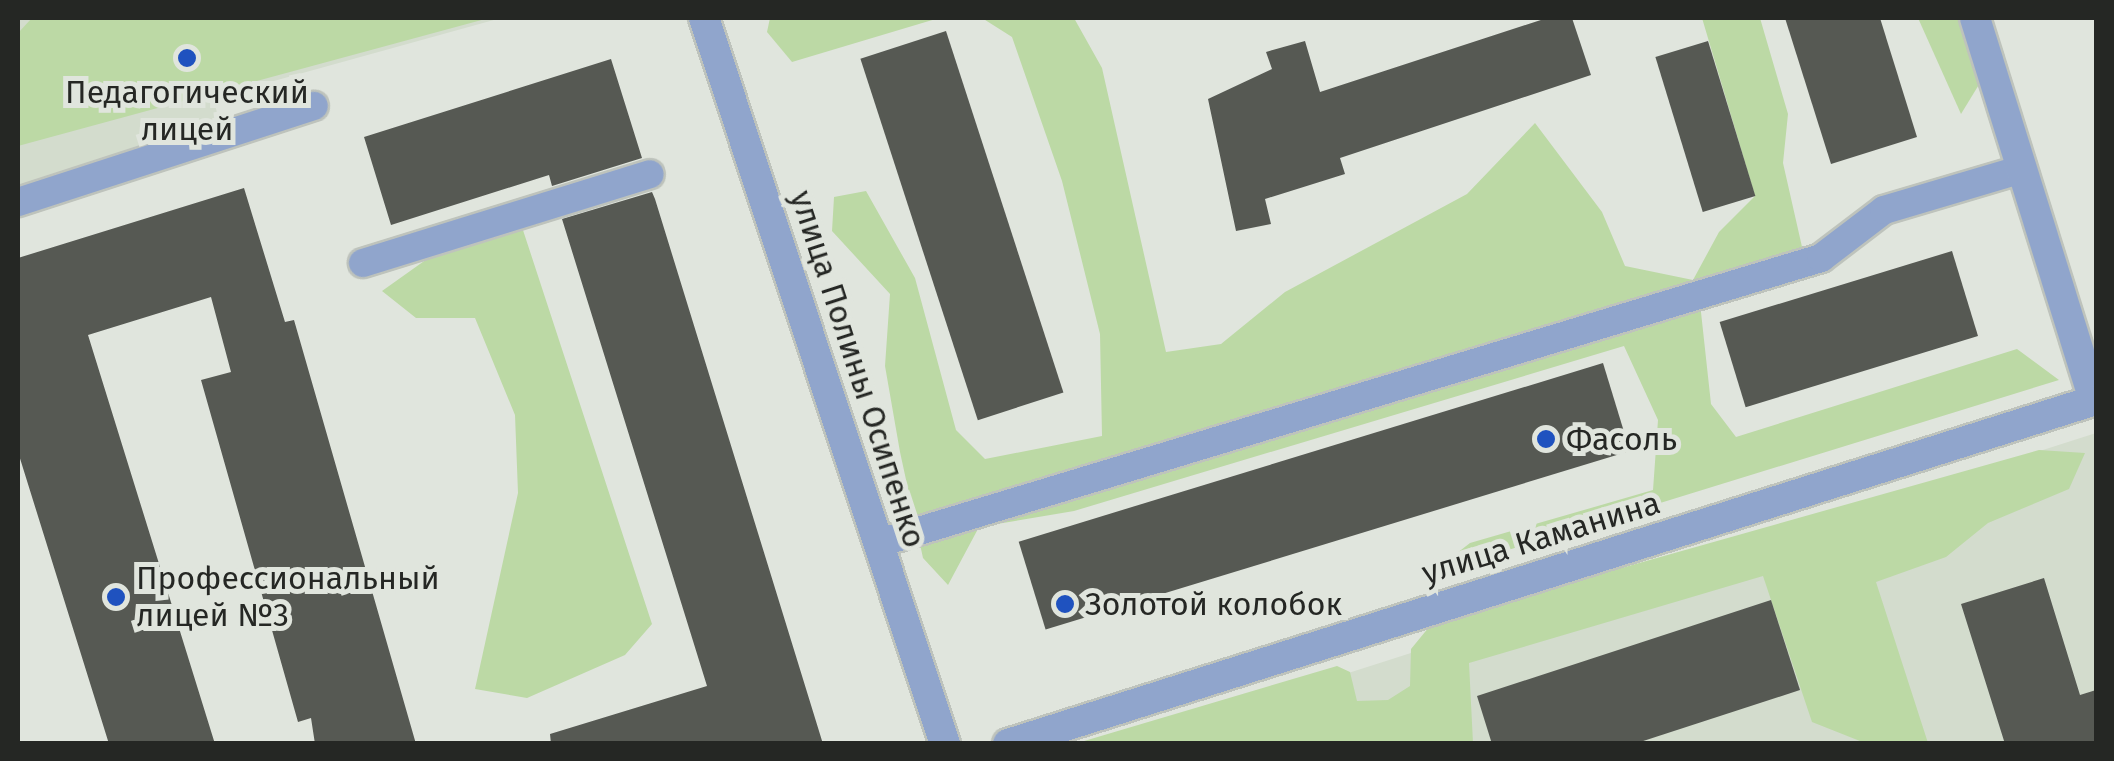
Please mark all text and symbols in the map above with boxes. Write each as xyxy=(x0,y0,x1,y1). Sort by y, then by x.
marker: Педагогический лицей xyxy=(176,47,198,69)
place label: Педагогический лицей xyxy=(65,74,309,149)
street label: улица Полины Осипенко xyxy=(782,186,934,552)
place label: Фасоль xyxy=(1566,420,1677,458)
marker: Фасоль xyxy=(1535,428,1557,450)
street label: улица Каманина xyxy=(1417,484,1665,592)
place label: Профессиональный лицей №3 xyxy=(136,560,440,635)
place label: Золотой колобок xyxy=(1085,585,1342,623)
marker: Профессиональный лицей №3 xyxy=(105,586,127,608)
marker: Золотой колобок xyxy=(1054,593,1076,615)

